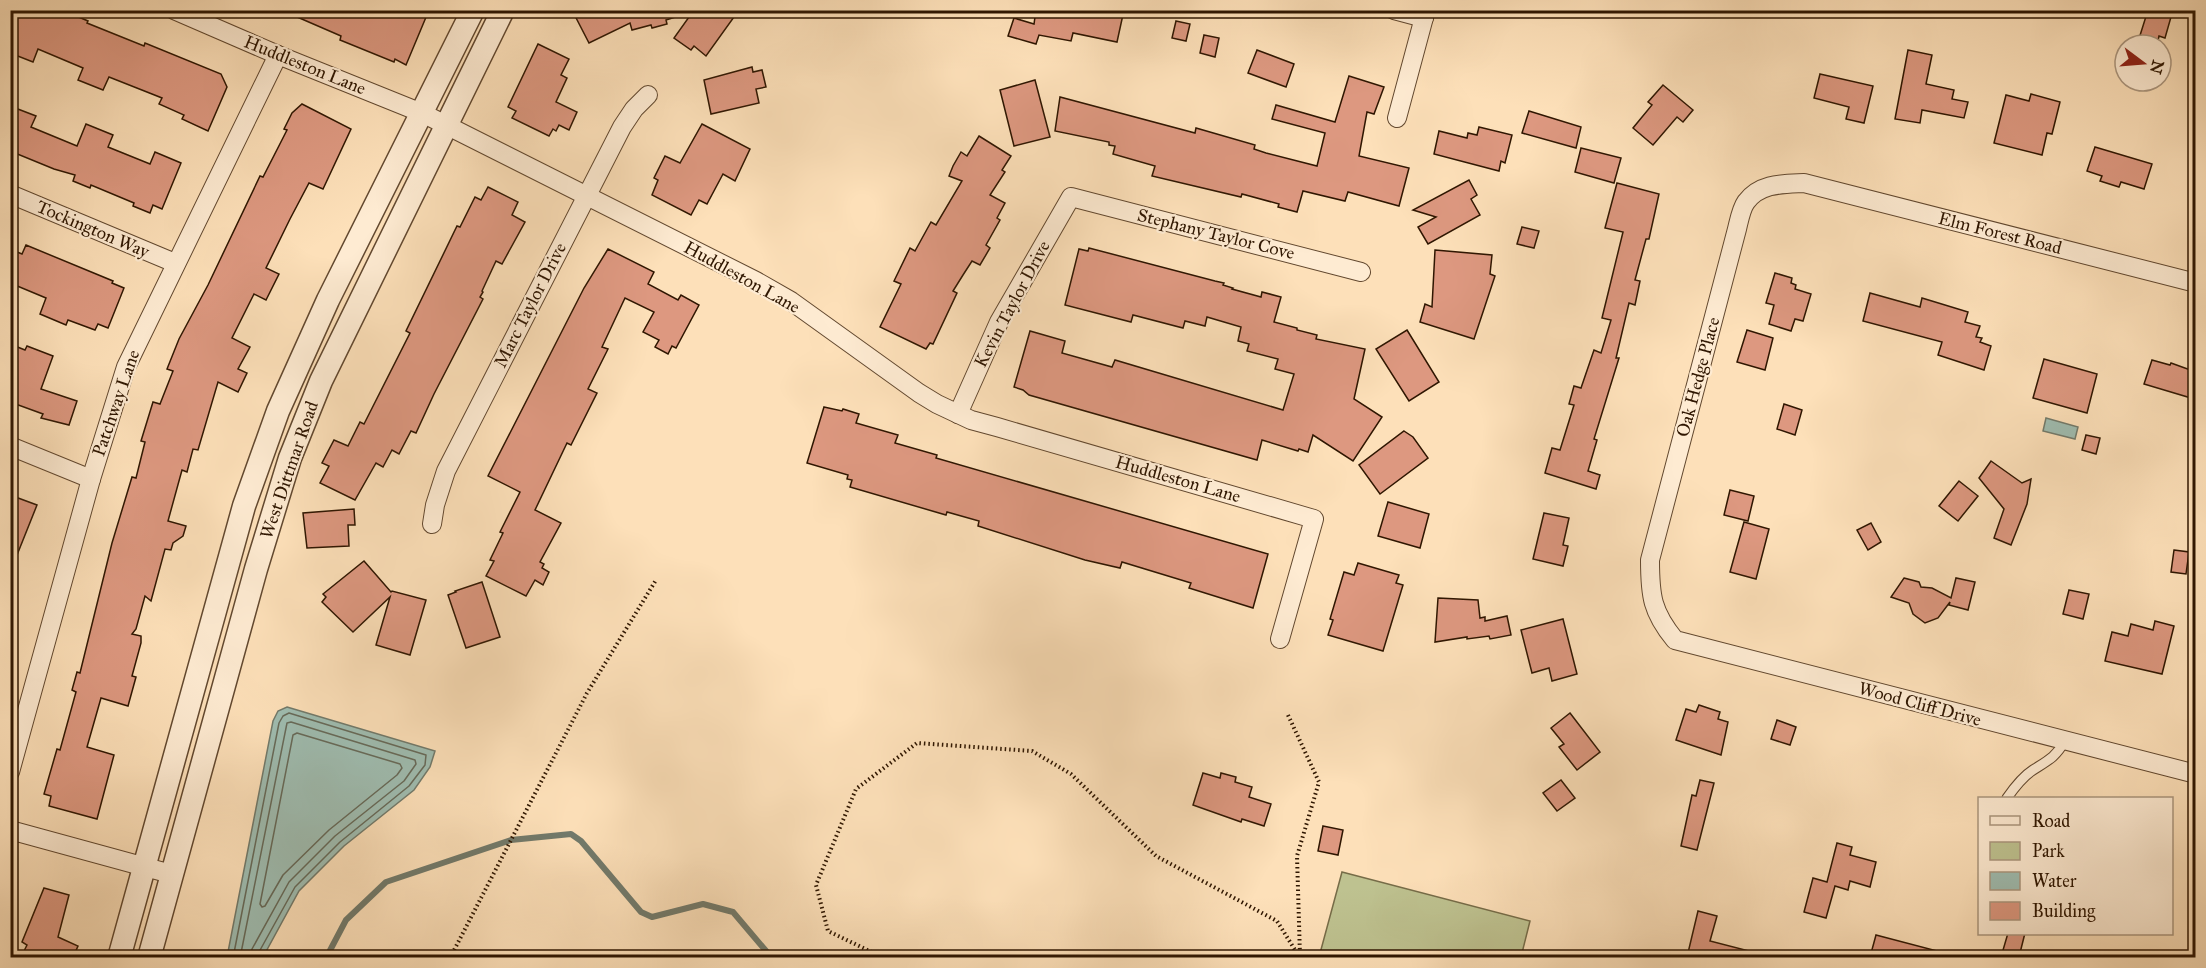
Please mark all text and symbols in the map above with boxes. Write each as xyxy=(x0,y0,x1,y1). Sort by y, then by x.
street label: Huddleston Lane xyxy=(241,31,369,99)
north arrow xyxy=(2113,33,2173,93)
text: N xyxy=(2146,58,2168,77)
street label: Tockington Way xyxy=(33,195,153,264)
street label: Stephany Taylor Cove xyxy=(1135,204,1297,264)
street label: Elm Forest Road xyxy=(1936,207,2064,259)
street label: Huddleston Lane xyxy=(680,236,804,318)
street label: Kevin Taylor Drive xyxy=(969,237,1055,371)
street label: Marc Taylor Drive xyxy=(489,239,571,371)
street label: Oak Hedge Place xyxy=(1671,315,1726,440)
street label: Patchway Lane xyxy=(88,347,144,459)
street label: West Dittmar Road xyxy=(255,398,323,542)
street label: Huddleston Lane xyxy=(1113,451,1243,507)
street label: Wood Cliff Drive xyxy=(1856,677,1984,731)
legend xyxy=(1978,797,2173,935)
text: Road xyxy=(2032,810,2070,832)
text: Park xyxy=(2032,840,2065,862)
text: Water xyxy=(2032,870,2077,892)
text: Building xyxy=(2032,900,2096,923)

